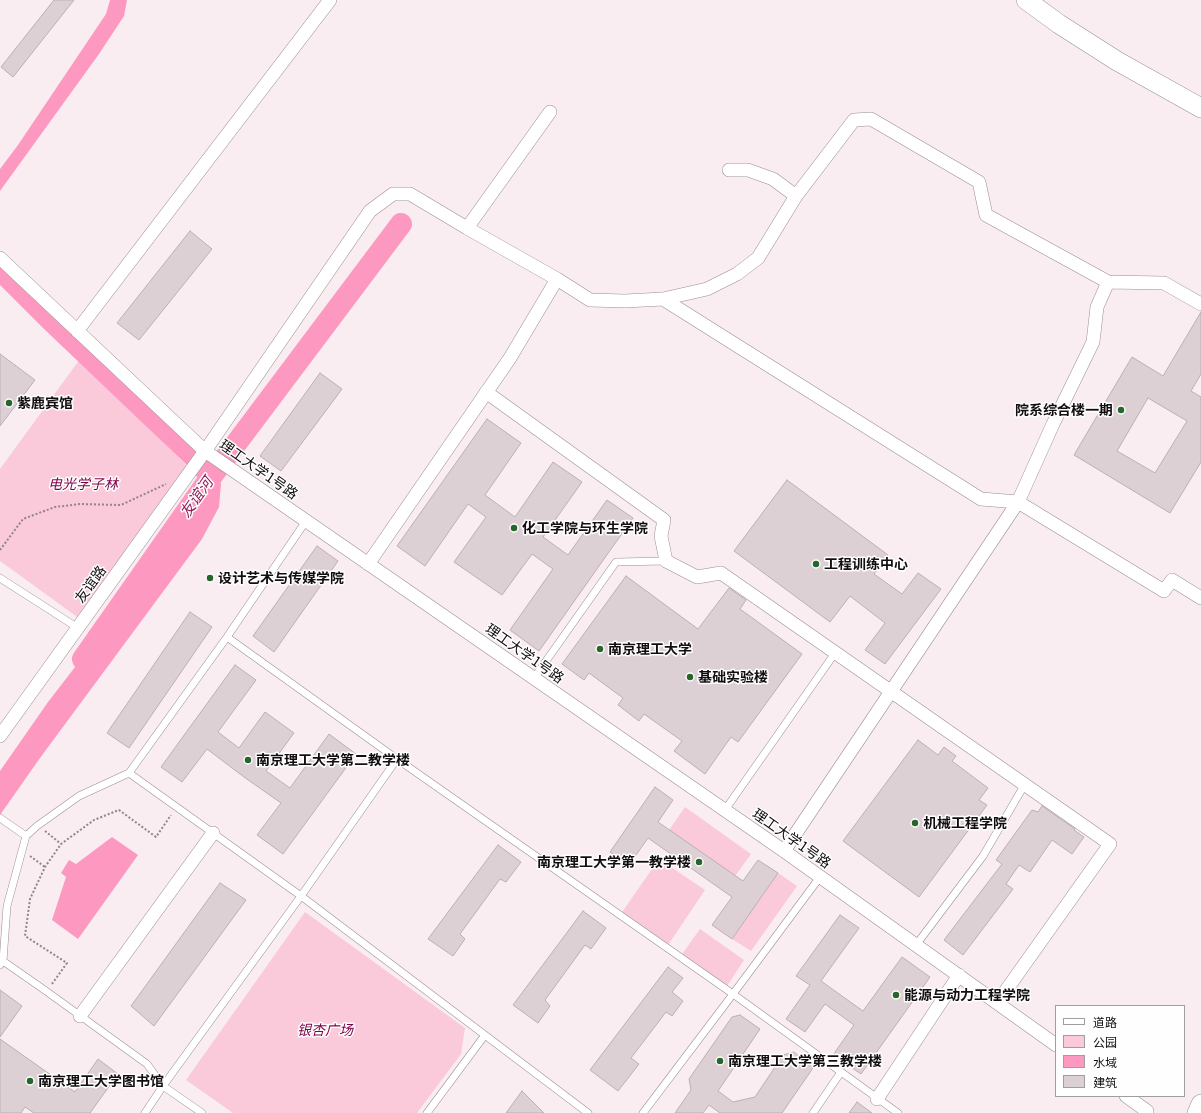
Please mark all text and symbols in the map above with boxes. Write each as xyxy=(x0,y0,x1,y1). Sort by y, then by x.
place label: 紫鹿宾馆 xyxy=(17,395,73,411)
marker: 紫鹿宾馆 xyxy=(4,398,14,408)
place label: 院系综合楼一期 xyxy=(1015,402,1113,418)
marker: 院系综合楼一期 xyxy=(1116,405,1126,415)
street label: 理工大学1号路 xyxy=(217,436,301,502)
water label: 友谊河 xyxy=(176,473,216,521)
park label: 电光学子林 xyxy=(48,476,118,492)
place label: 化工学院与环生学院 xyxy=(522,520,648,536)
marker: 化工学院与环生学院 xyxy=(509,523,519,533)
place label: 工程训练中心 xyxy=(824,556,908,572)
marker: 工程训练中心 xyxy=(811,559,821,569)
street label: 友谊路 xyxy=(71,562,109,606)
place label: 设计艺术与传媒学院 xyxy=(218,570,344,586)
marker: 设计艺术与传媒学院 xyxy=(205,573,215,583)
street label: 理工大学1号路 xyxy=(483,620,567,686)
place label: 南京理工大学 xyxy=(608,641,692,657)
marker: 南京理工大学 xyxy=(595,644,605,654)
place label: 基础实验楼 xyxy=(698,669,768,685)
marker: 基础实验楼 xyxy=(685,672,695,682)
place label: 南京理工大学第二教学楼 xyxy=(256,752,410,768)
marker: 南京理工大学第二教学楼 xyxy=(243,755,253,765)
street label: 理工大学1号路 xyxy=(750,805,834,871)
place label: 机械工程学院 xyxy=(923,815,1007,831)
marker: 机械工程学院 xyxy=(910,818,920,828)
place label: 南京理工大学第一教学楼 xyxy=(537,854,691,870)
marker: 南京理工大学第一教学楼 xyxy=(694,857,704,867)
place label: 能源与动力工程学院 xyxy=(904,987,1030,1003)
marker: 能源与动力工程学院 xyxy=(891,990,901,1000)
legend xyxy=(1055,1005,1185,1097)
text: 道路 xyxy=(1093,1013,1117,1030)
park label: 银杏广场 xyxy=(297,1022,353,1038)
text: 公园 xyxy=(1093,1033,1117,1050)
place label: 南京理工大学第三教学楼 xyxy=(728,1053,882,1069)
text: 水域 xyxy=(1093,1053,1117,1070)
marker: 南京理工大学第三教学楼 xyxy=(715,1056,725,1066)
place label: 南京理工大学图书馆 xyxy=(38,1073,164,1089)
text: 建筑 xyxy=(1093,1073,1117,1090)
marker: 南京理工大学图书馆 xyxy=(25,1076,35,1086)

